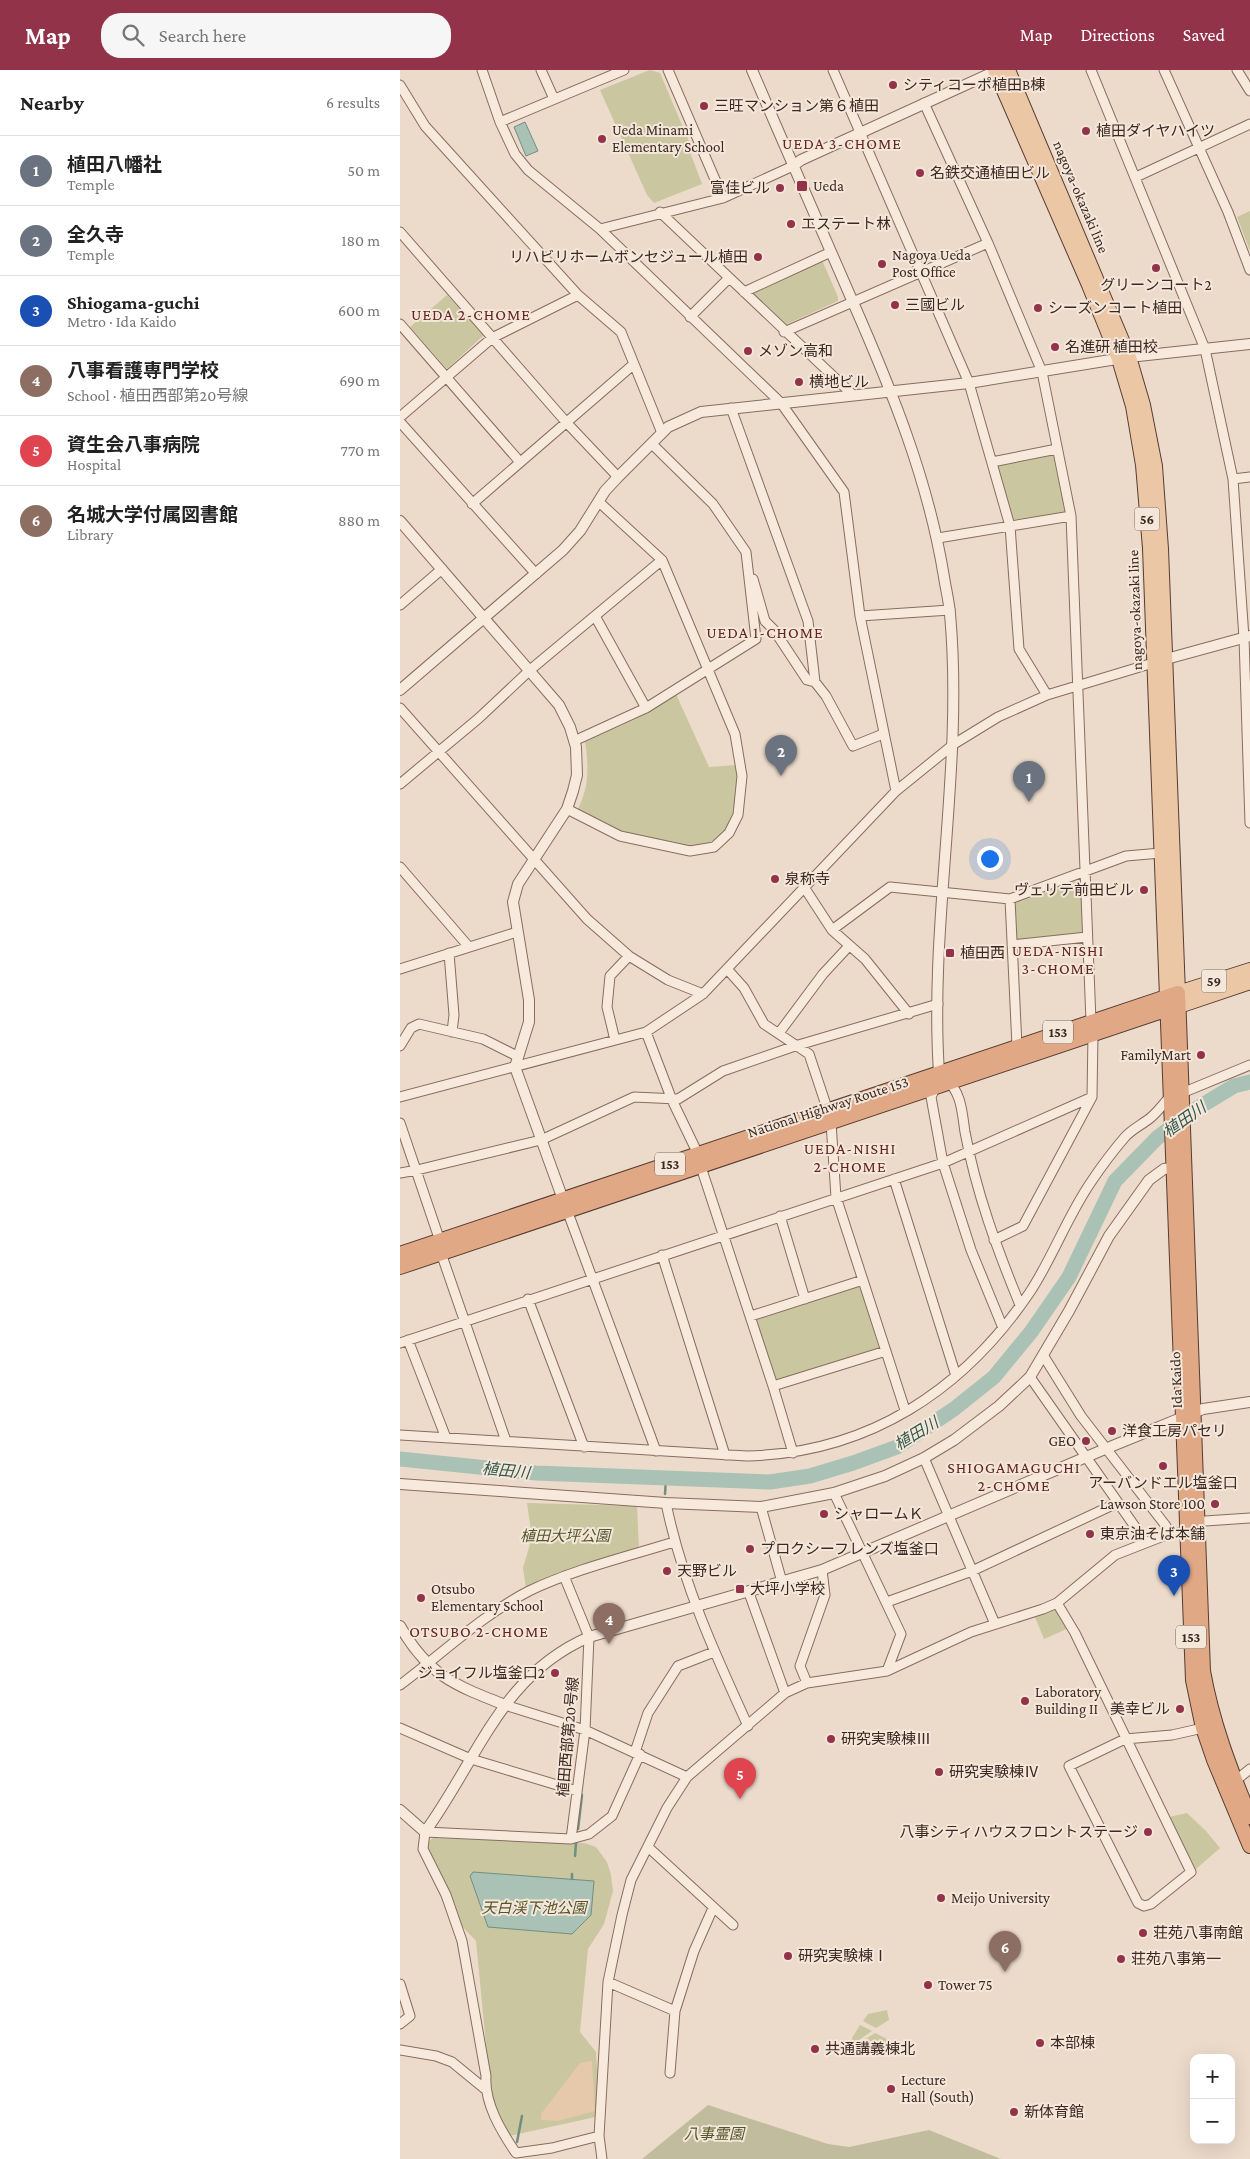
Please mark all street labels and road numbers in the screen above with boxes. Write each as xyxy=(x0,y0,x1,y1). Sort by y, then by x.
street label: nagoya-okazaki line xyxy=(1049,139,1112,256)
road number: 56 xyxy=(1134,508,1160,530)
street label: nagoya-okazaki line xyxy=(1125,549,1146,670)
road number: 59 xyxy=(1202,969,1226,992)
road number: 153 xyxy=(1043,1020,1073,1044)
street label: National Highway Route 153 xyxy=(746,1073,911,1142)
road number: 153 xyxy=(655,1152,685,1176)
street label: Ida Kaido xyxy=(1167,1351,1185,1409)
road number: 153 xyxy=(1176,1625,1206,1648)
street label: 植田西部第20号線 xyxy=(554,1676,581,1798)

